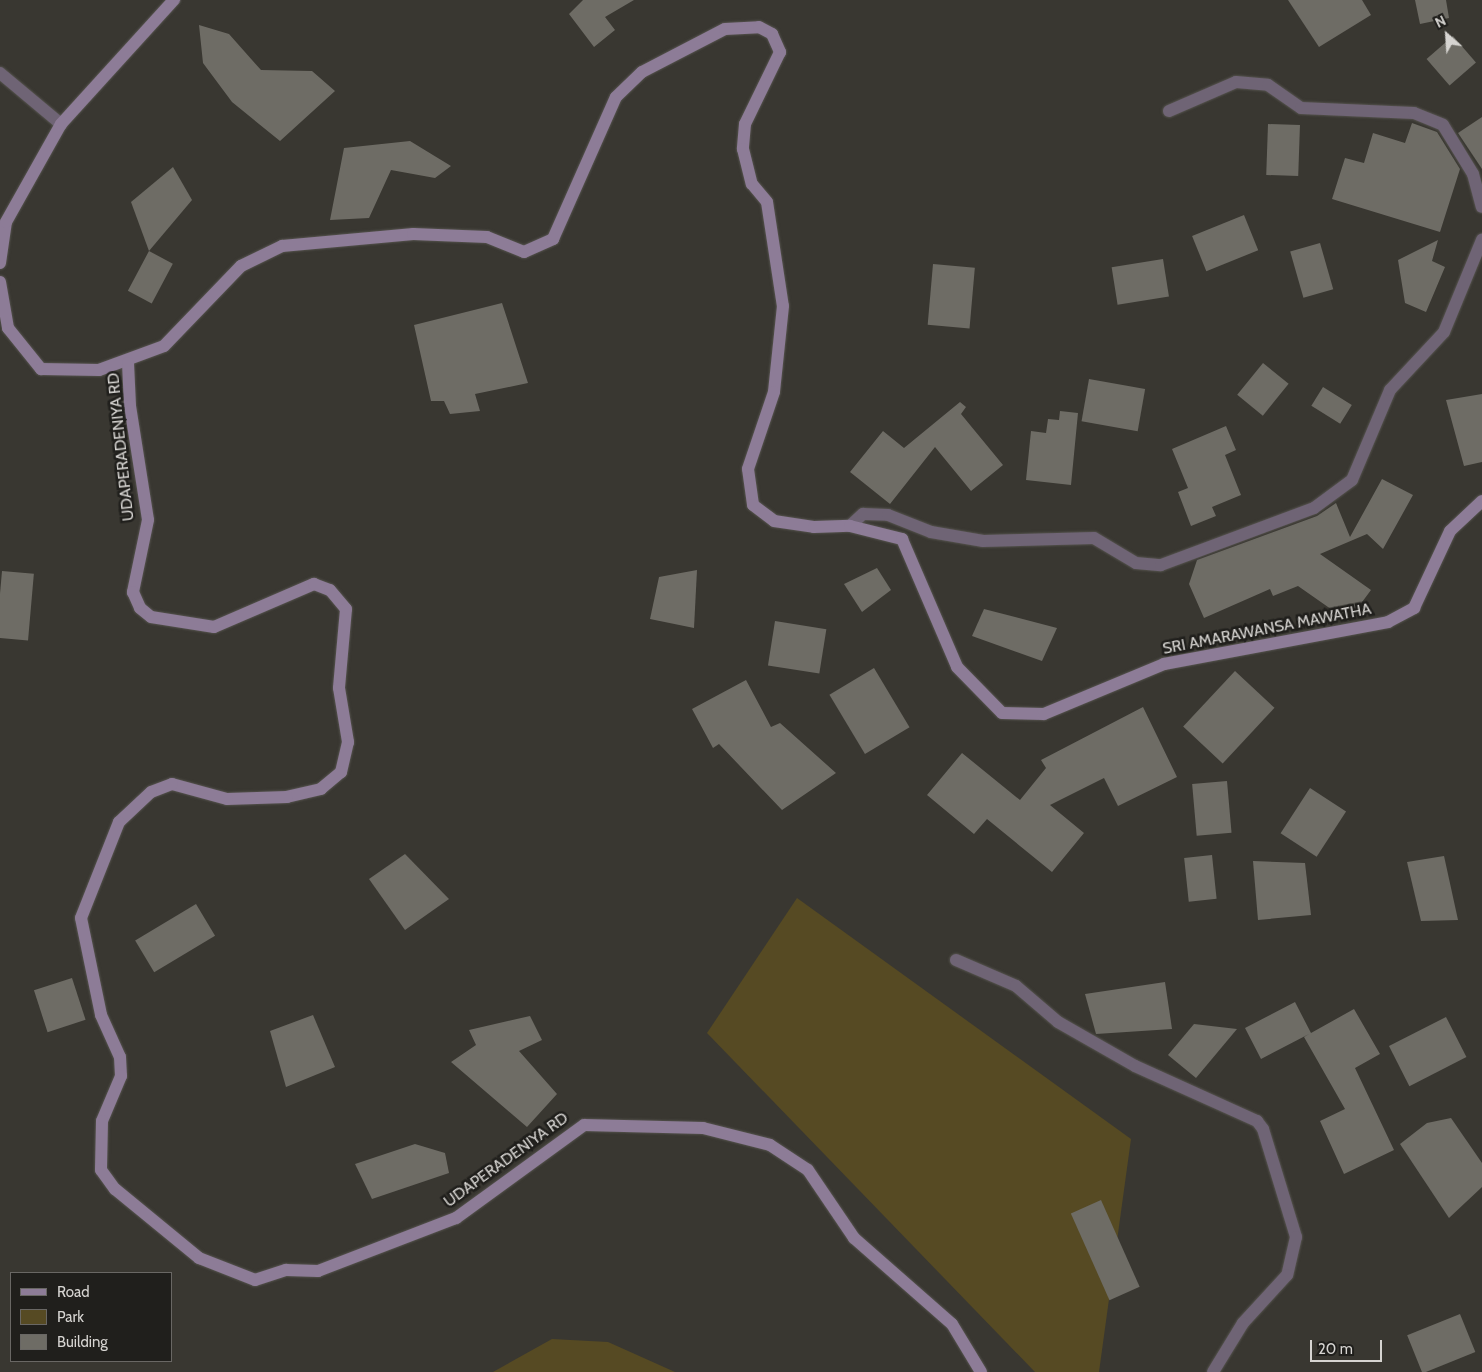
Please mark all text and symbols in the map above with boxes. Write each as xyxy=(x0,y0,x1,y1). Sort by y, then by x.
north arrow xyxy=(1422,10,1472,60)
text: N xyxy=(1432,11,1449,32)
street label: UDAPERADENIYA RD xyxy=(104,372,138,522)
street label: SRI AMARAWANSA MAWATHA xyxy=(1161,599,1373,659)
street label: UDAPERADENIYA RD xyxy=(440,1108,572,1212)
legend xyxy=(10,1272,172,1362)
text: Road xyxy=(57,1283,90,1301)
text: Park xyxy=(57,1308,84,1326)
scale bar xyxy=(1312,1330,1384,1362)
text: Building xyxy=(57,1333,108,1351)
text: 20 m xyxy=(1318,1340,1353,1358)

